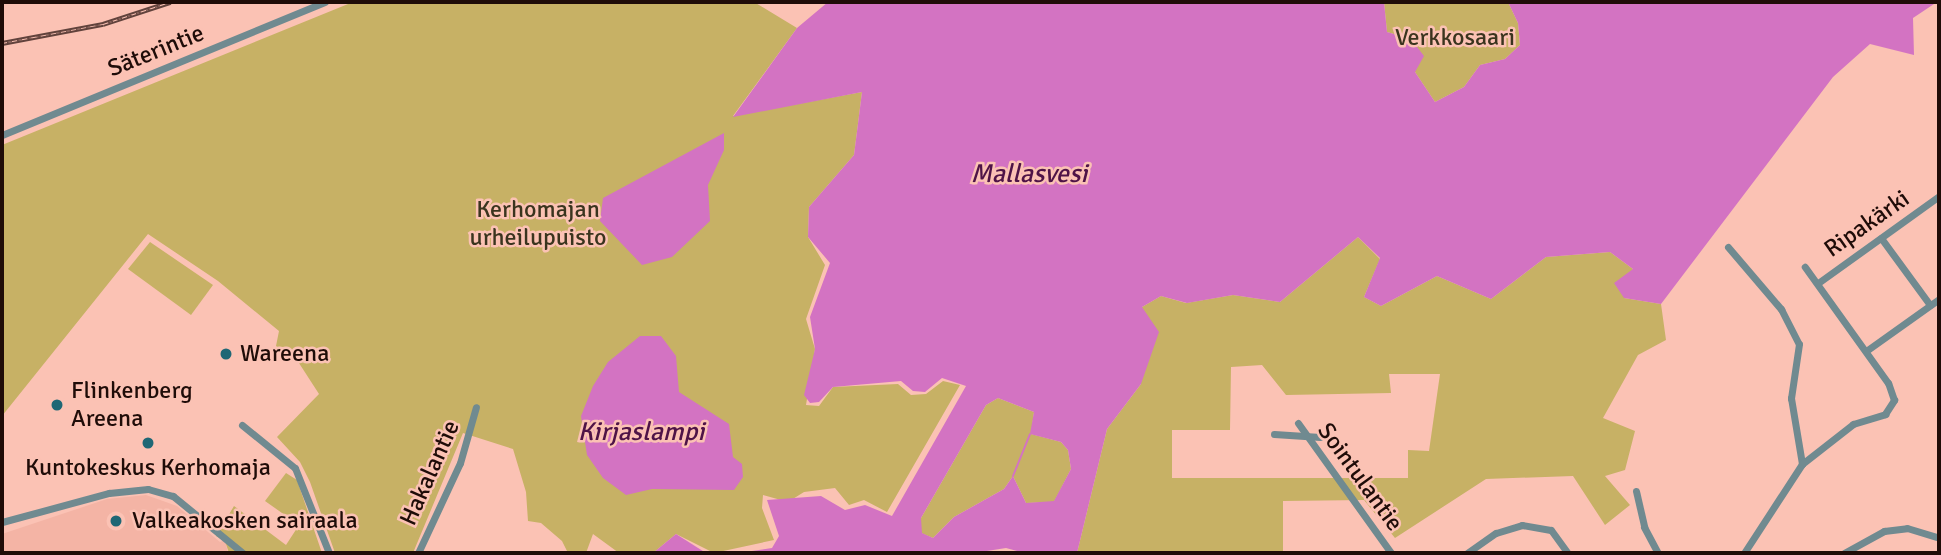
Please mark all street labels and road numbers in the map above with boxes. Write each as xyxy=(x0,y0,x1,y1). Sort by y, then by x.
street label: Säterintie xyxy=(104,19,208,83)
street label: Ripakärki xyxy=(1819,184,1915,264)
street label: Hakalantie xyxy=(394,416,466,530)
street label: Sointulantie xyxy=(1311,417,1409,537)

